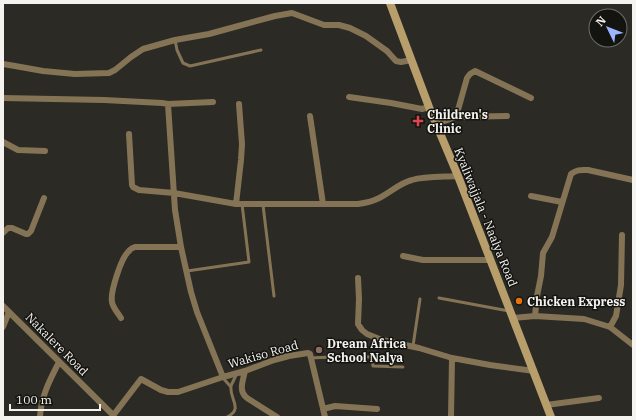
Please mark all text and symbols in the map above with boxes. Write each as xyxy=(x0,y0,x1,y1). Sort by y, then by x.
north arrow xyxy=(588,8,628,48)
text: N xyxy=(593,13,609,29)
place label: Children's Clinic xyxy=(427,107,488,136)
marker: Children's Clinic xyxy=(412,115,424,127)
street label: Kyaliwajjala - Naalya Road xyxy=(451,145,521,289)
place label: Chicken Express xyxy=(527,294,625,309)
marker: Chicken Express xyxy=(514,296,524,306)
street label: Nakalere Road xyxy=(23,310,91,378)
place label: Dream Africa School Nalya xyxy=(327,336,407,365)
street label: Wakiso Road xyxy=(226,337,300,371)
marker: Dream Africa School Nalya xyxy=(314,345,324,355)
scale bar xyxy=(10,386,100,412)
text: 100 m xyxy=(16,392,52,407)

